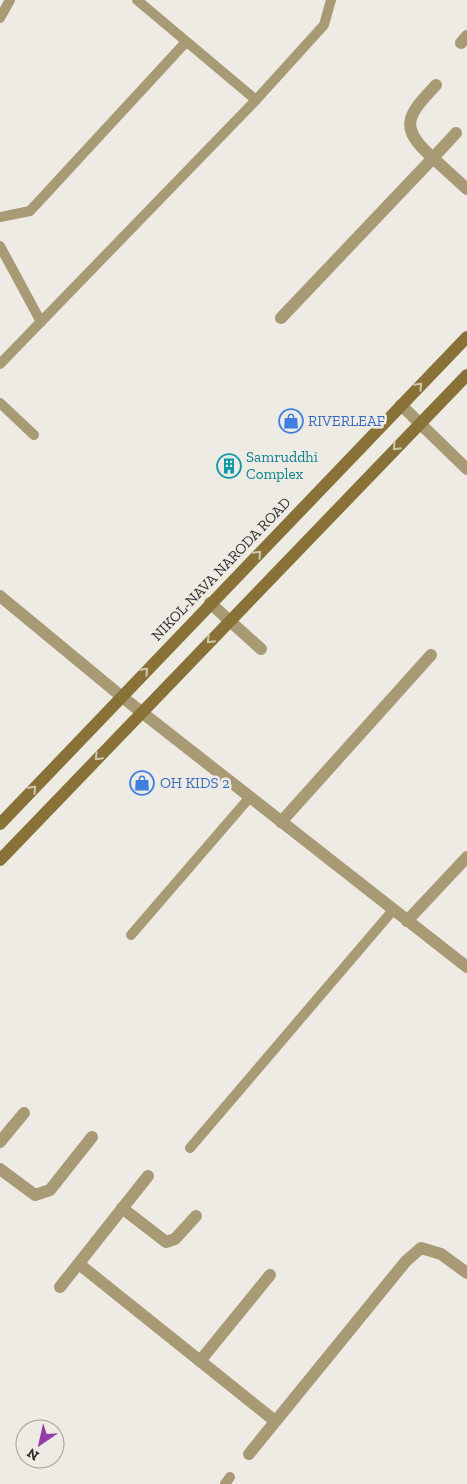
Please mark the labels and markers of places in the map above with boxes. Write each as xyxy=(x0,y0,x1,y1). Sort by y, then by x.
shop icon: RIVERLEAF xyxy=(278,408,304,434)
place label: RIVERLEAF xyxy=(308,412,386,430)
place label: Samruddhi Complex xyxy=(246,448,318,483)
building icon: Samruddhi Complex xyxy=(216,453,242,479)
shop icon: OH KIDS 2 xyxy=(129,770,155,796)
place label: OH KIDS 2 xyxy=(160,774,230,792)

